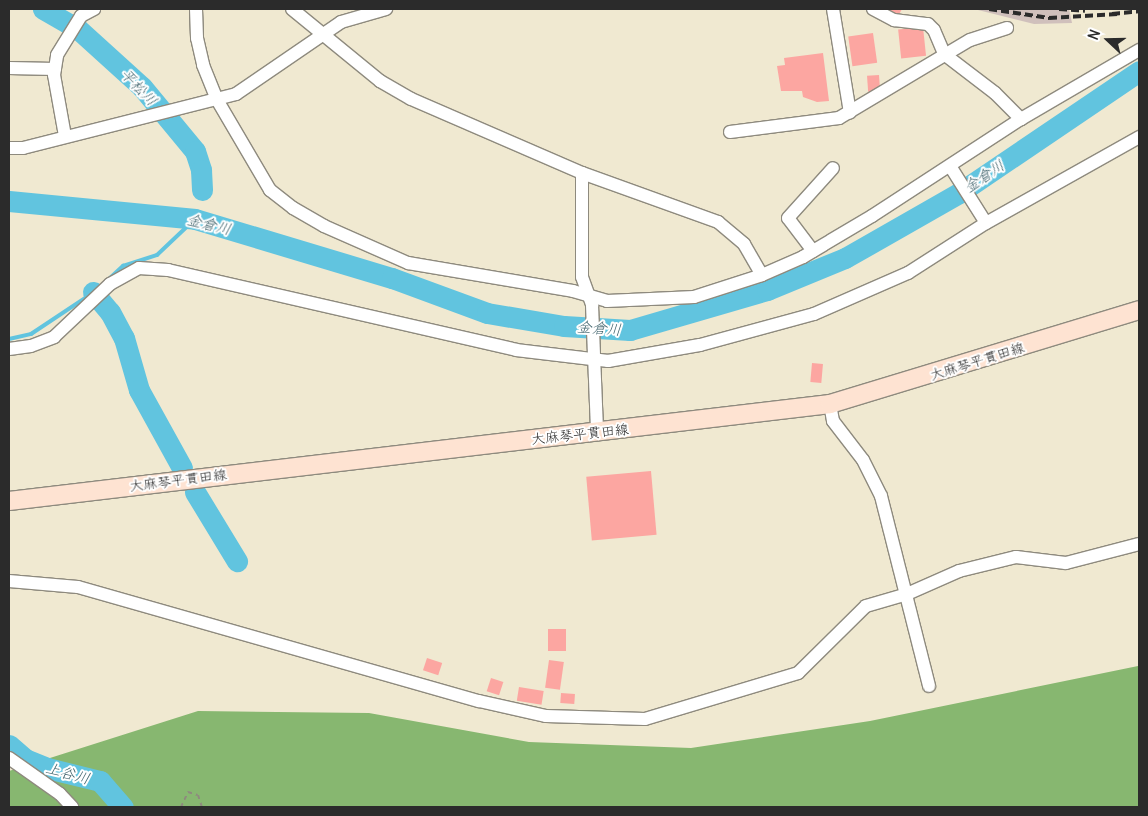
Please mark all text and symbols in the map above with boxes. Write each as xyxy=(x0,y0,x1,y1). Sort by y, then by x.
north arrow xyxy=(1083,15,1133,65)
text: N xyxy=(1084,27,1104,42)
water label: 平松川 xyxy=(117,65,161,109)
water label: 金倉川 xyxy=(960,156,1008,196)
water label: 金倉川 xyxy=(185,210,233,238)
water label: 金倉川 xyxy=(576,317,622,339)
street label: 大麻琴平貫田線 xyxy=(928,339,1026,383)
street label: 大麻琴平貫田線 xyxy=(530,421,630,447)
street label: 大麻琴平貫田線 xyxy=(128,466,228,494)
water label: 上谷川 xyxy=(44,758,92,788)

